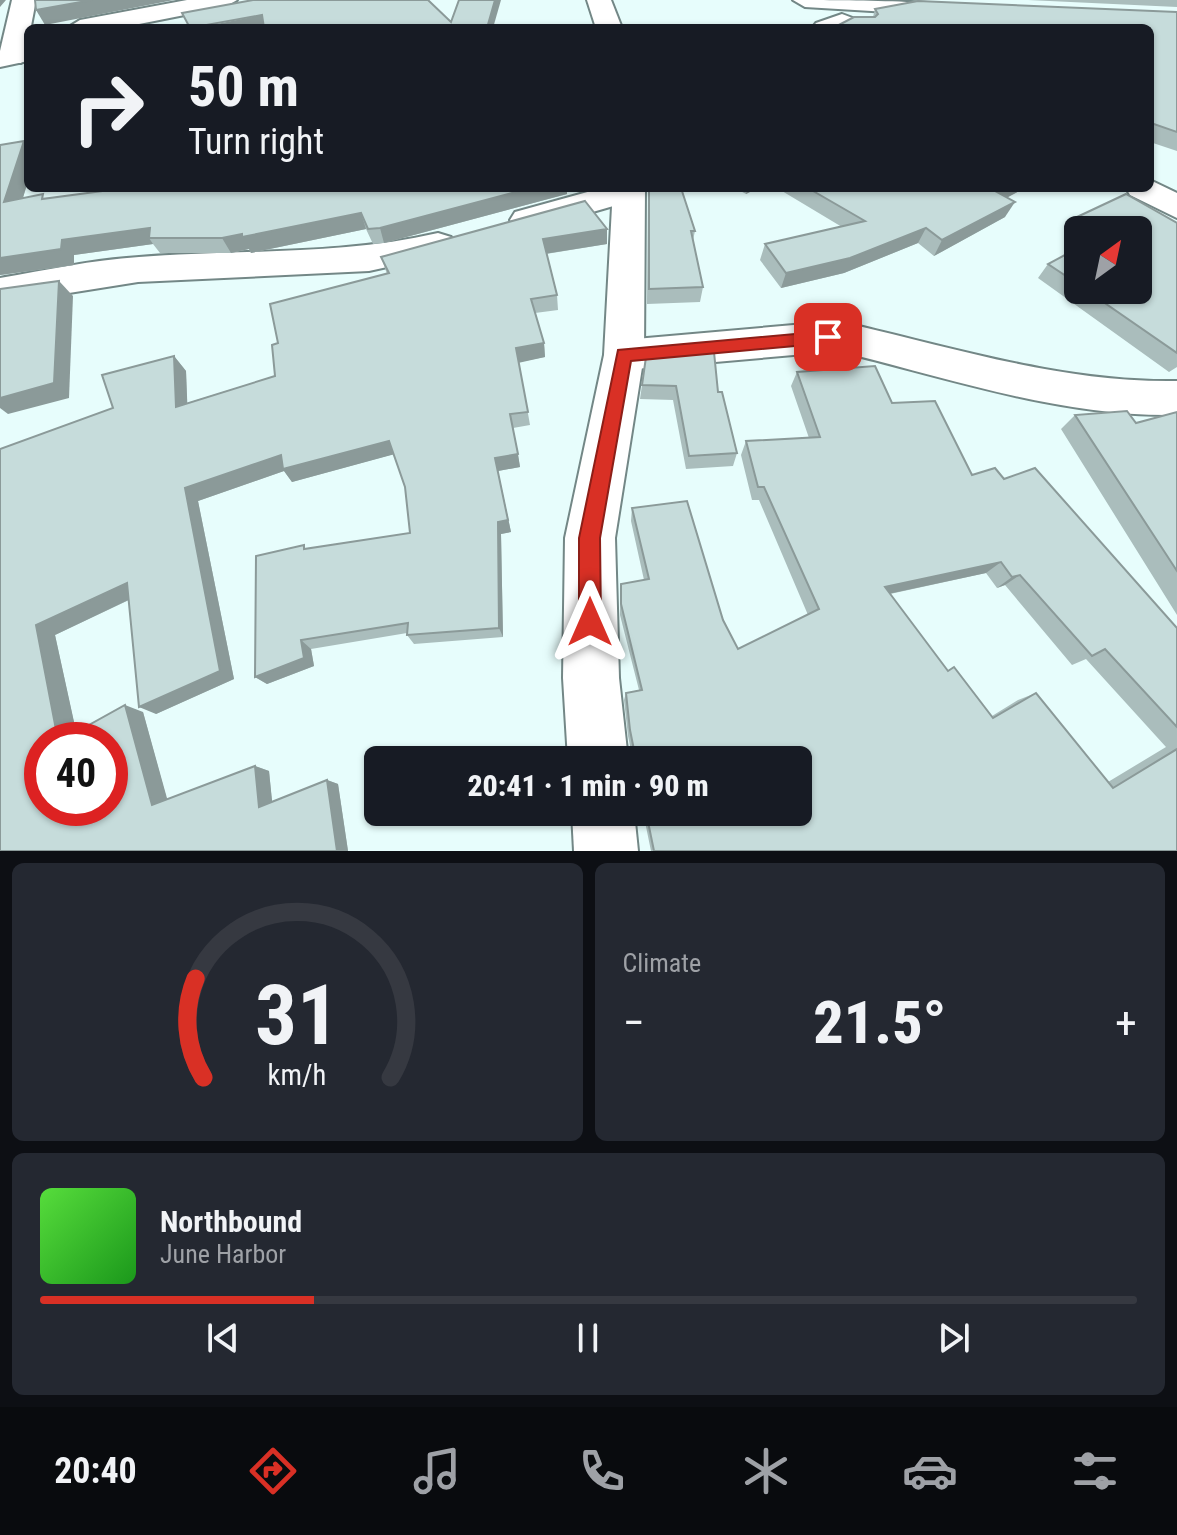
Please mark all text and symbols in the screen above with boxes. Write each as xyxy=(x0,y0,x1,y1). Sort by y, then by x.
text: 50 m xyxy=(188,54,299,120)
icon: right xyxy=(56,56,160,160)
text: Turn right xyxy=(188,121,324,163)
north arrow xyxy=(1064,216,1152,304)
map controls xyxy=(1064,216,1152,304)
pin xyxy=(794,303,862,371)
icon: arrive xyxy=(806,315,850,359)
position arrow xyxy=(548,580,632,664)
speed limit sign: 40 xyxy=(24,722,128,826)
text: 20:41 · 1 min · 90 m xyxy=(467,768,709,803)
text: Climate xyxy=(623,948,701,978)
text: 31 xyxy=(255,967,339,1064)
text: 21.5° xyxy=(813,987,946,1058)
text: − xyxy=(623,997,645,1049)
text: + xyxy=(1115,997,1137,1049)
text: km/h xyxy=(268,1058,327,1092)
text: Northbound xyxy=(160,1204,302,1239)
text: June Harbor xyxy=(160,1239,286,1269)
icon: previous xyxy=(201,1316,245,1360)
icon: pause xyxy=(566,1316,610,1360)
icon: next xyxy=(932,1316,976,1360)
icon: directions xyxy=(245,1443,301,1499)
icon: music xyxy=(409,1443,465,1499)
icon: phone xyxy=(574,1443,630,1499)
icon: climate xyxy=(738,1443,794,1499)
icon: car xyxy=(902,1443,958,1499)
icon: filters xyxy=(1067,1443,1123,1499)
text: 20:40 xyxy=(54,1450,137,1492)

